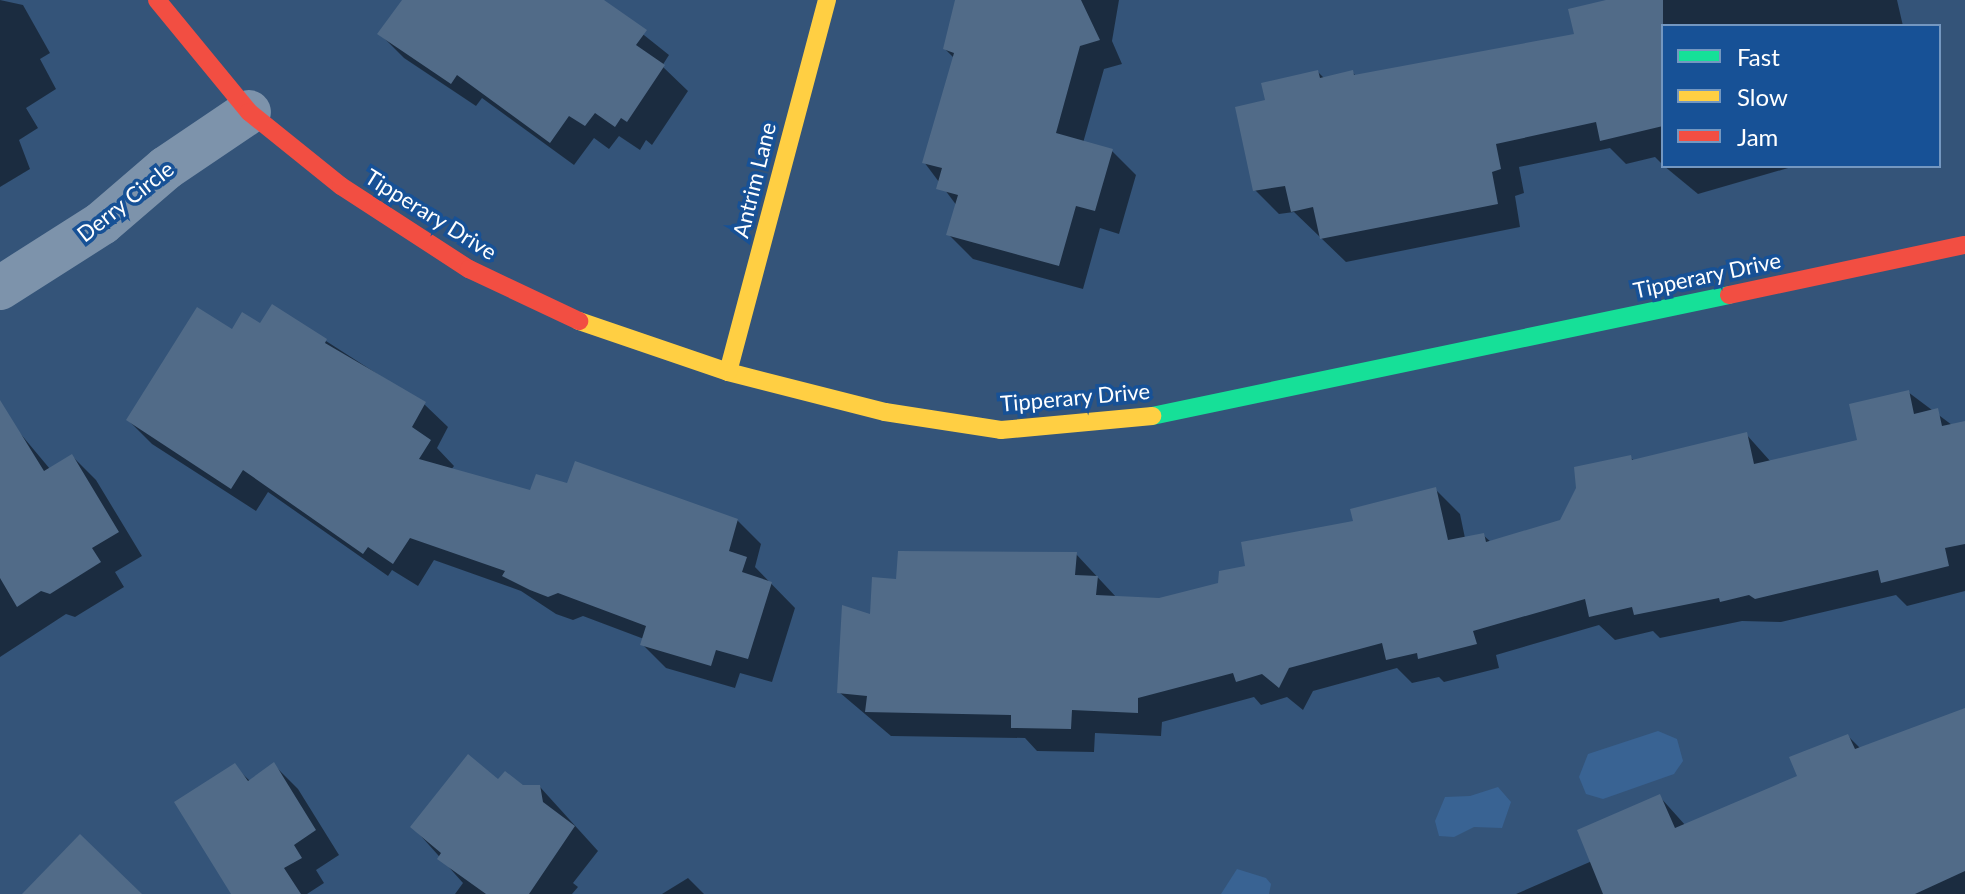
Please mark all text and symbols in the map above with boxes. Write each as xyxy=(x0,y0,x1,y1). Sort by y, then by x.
legend xyxy=(1661,24,1941,168)
text: Fast xyxy=(1737,42,1780,71)
text: Slow xyxy=(1737,82,1788,111)
street label: Antrim Lane xyxy=(727,120,781,240)
text: Jam xyxy=(1737,122,1778,151)
street label: Derry Circle xyxy=(71,155,179,247)
street label: Tipperary Drive xyxy=(360,163,502,265)
street label: Tipperary Drive xyxy=(1631,246,1783,304)
street label: Tipperary Drive xyxy=(999,377,1151,417)

